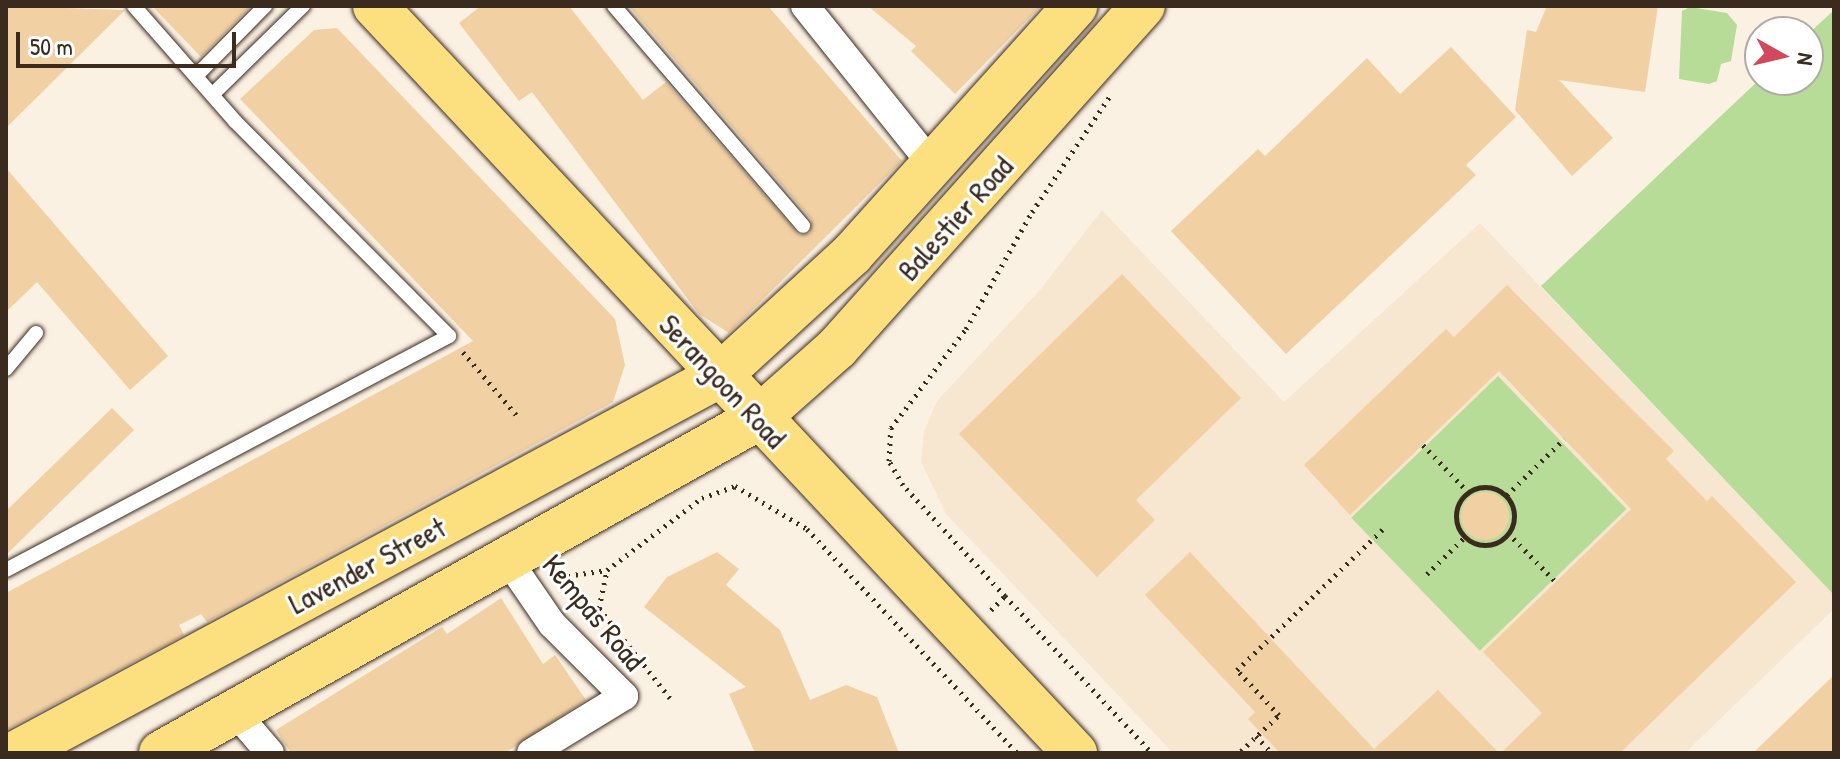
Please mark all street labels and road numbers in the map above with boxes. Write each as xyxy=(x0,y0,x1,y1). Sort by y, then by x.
street label: Balestier Road xyxy=(890,148,1020,288)
street label: Serangoon Road xyxy=(652,307,794,455)
street label: Lavender Street xyxy=(282,509,452,621)
street label: Kempas Road xyxy=(535,547,653,677)

